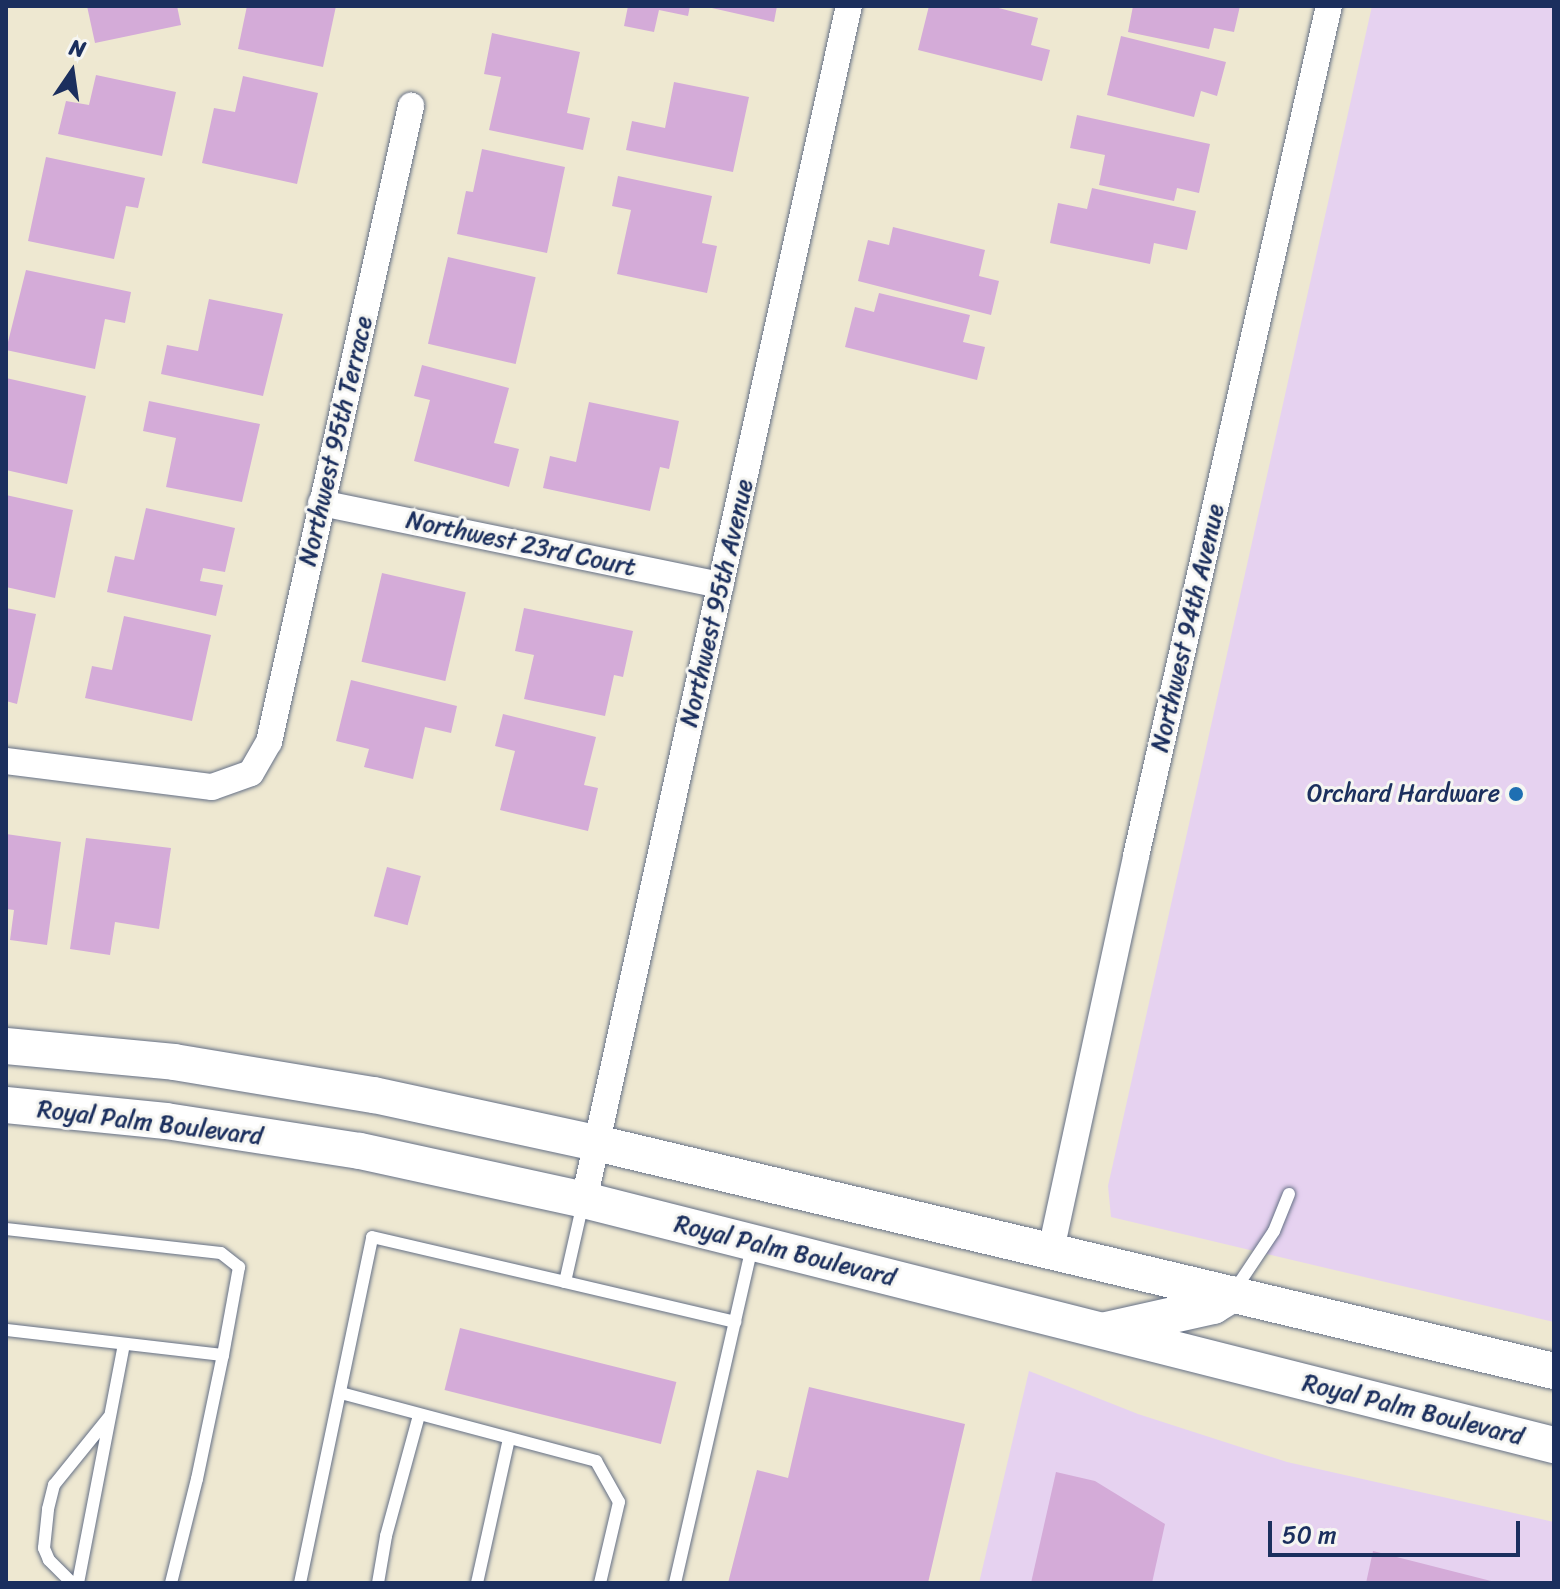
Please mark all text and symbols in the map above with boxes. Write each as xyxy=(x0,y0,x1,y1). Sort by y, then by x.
text: N xyxy=(66,27,89,69)
north arrow xyxy=(32,32,112,112)
street label: Northwest 95th Terrace xyxy=(293,313,379,569)
street label: Northwest 95th Avenue xyxy=(675,477,759,729)
street label: Northwest 94th Avenue xyxy=(1145,501,1231,755)
street label: Northwest 23rd Court xyxy=(404,506,638,582)
place label: Orchard Hardware xyxy=(1308,780,1500,808)
marker: Orchard Hardware xyxy=(1507,785,1525,803)
street label: Royal Palm Boulevard xyxy=(36,1095,264,1151)
street label: Royal Palm Boulevard xyxy=(671,1210,899,1292)
street label: Royal Palm Boulevard xyxy=(1299,1369,1527,1451)
scale bar xyxy=(1272,1505,1524,1555)
text: 50 m xyxy=(1282,1514,1337,1556)

